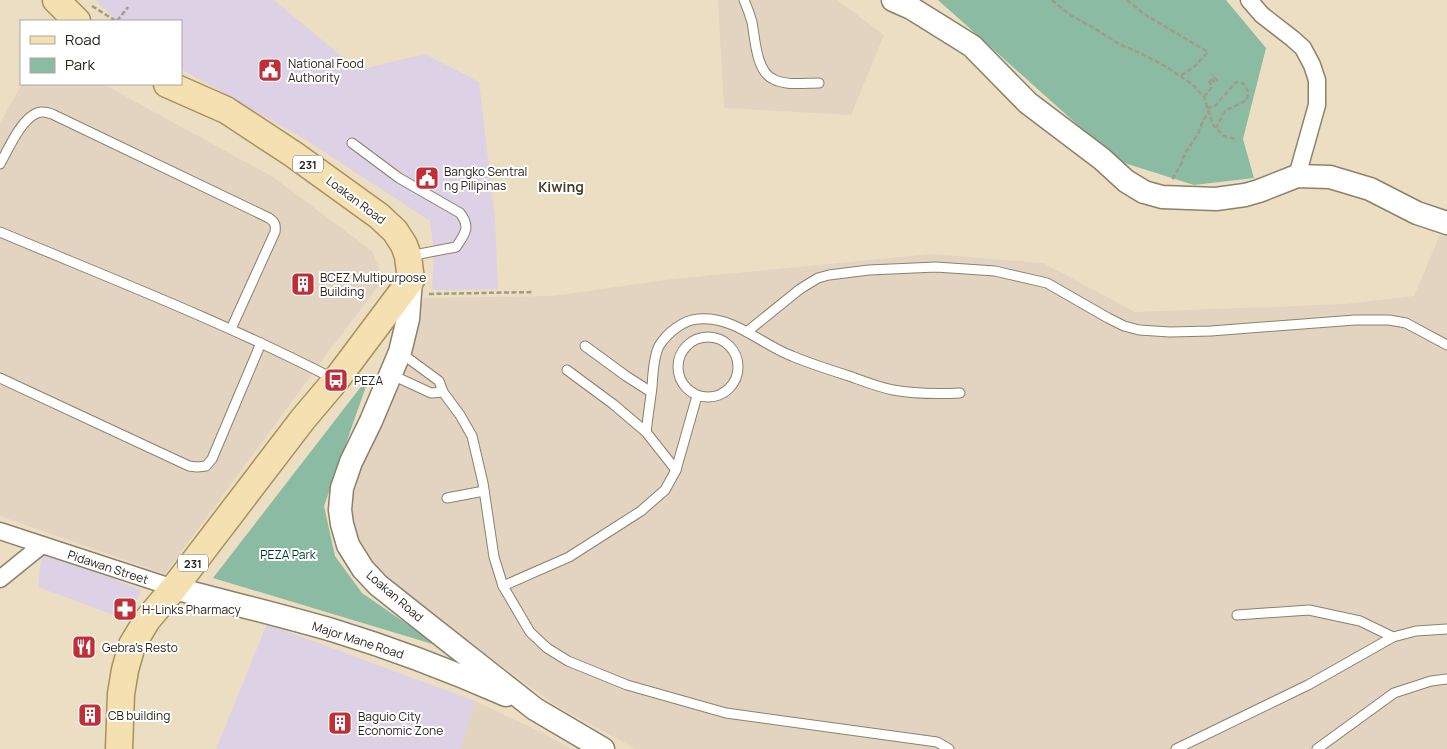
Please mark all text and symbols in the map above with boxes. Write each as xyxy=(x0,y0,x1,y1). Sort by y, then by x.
legend xyxy=(20,20,182,85)
text: Road xyxy=(65,29,101,50)
text: Park xyxy=(65,54,95,75)
place label: National Food Authority xyxy=(288,55,364,86)
public building icon: National Food Authority xyxy=(257,57,283,83)
road number: 231 xyxy=(293,156,323,172)
place label: Bangko Sentral ng Pilipinas xyxy=(444,163,527,194)
public building icon: Bangko Sentral ng Pilipinas xyxy=(414,165,440,191)
street label: Loakan Road xyxy=(323,172,389,228)
district label: Kiwing xyxy=(538,177,584,196)
place label: BCEZ Multipurpose Building xyxy=(320,269,426,300)
building icon: BCEZ Multipurpose Building xyxy=(290,271,316,297)
bus stop icon: PEZA xyxy=(323,367,349,393)
place label: PEZA xyxy=(354,372,383,389)
street label: Pidawan Street xyxy=(65,546,151,588)
park label: PEZA Park xyxy=(260,546,317,563)
road number: 231 xyxy=(178,554,208,572)
street label: Loakan Road xyxy=(363,566,427,626)
pharmacy icon: H-Links Pharmacy xyxy=(112,596,138,622)
place label: H-Links Pharmacy xyxy=(142,601,241,618)
street label: Major Mane Road xyxy=(310,617,406,663)
restaurant icon: Gebra's Resto xyxy=(71,634,97,660)
place label: Gebra's Resto xyxy=(102,639,178,656)
building icon: CB building xyxy=(77,702,103,728)
place label: CB building xyxy=(108,707,170,724)
place label: Baguio City Economic Zone xyxy=(358,708,443,739)
building icon: Baguio City Economic Zone xyxy=(327,710,353,736)

